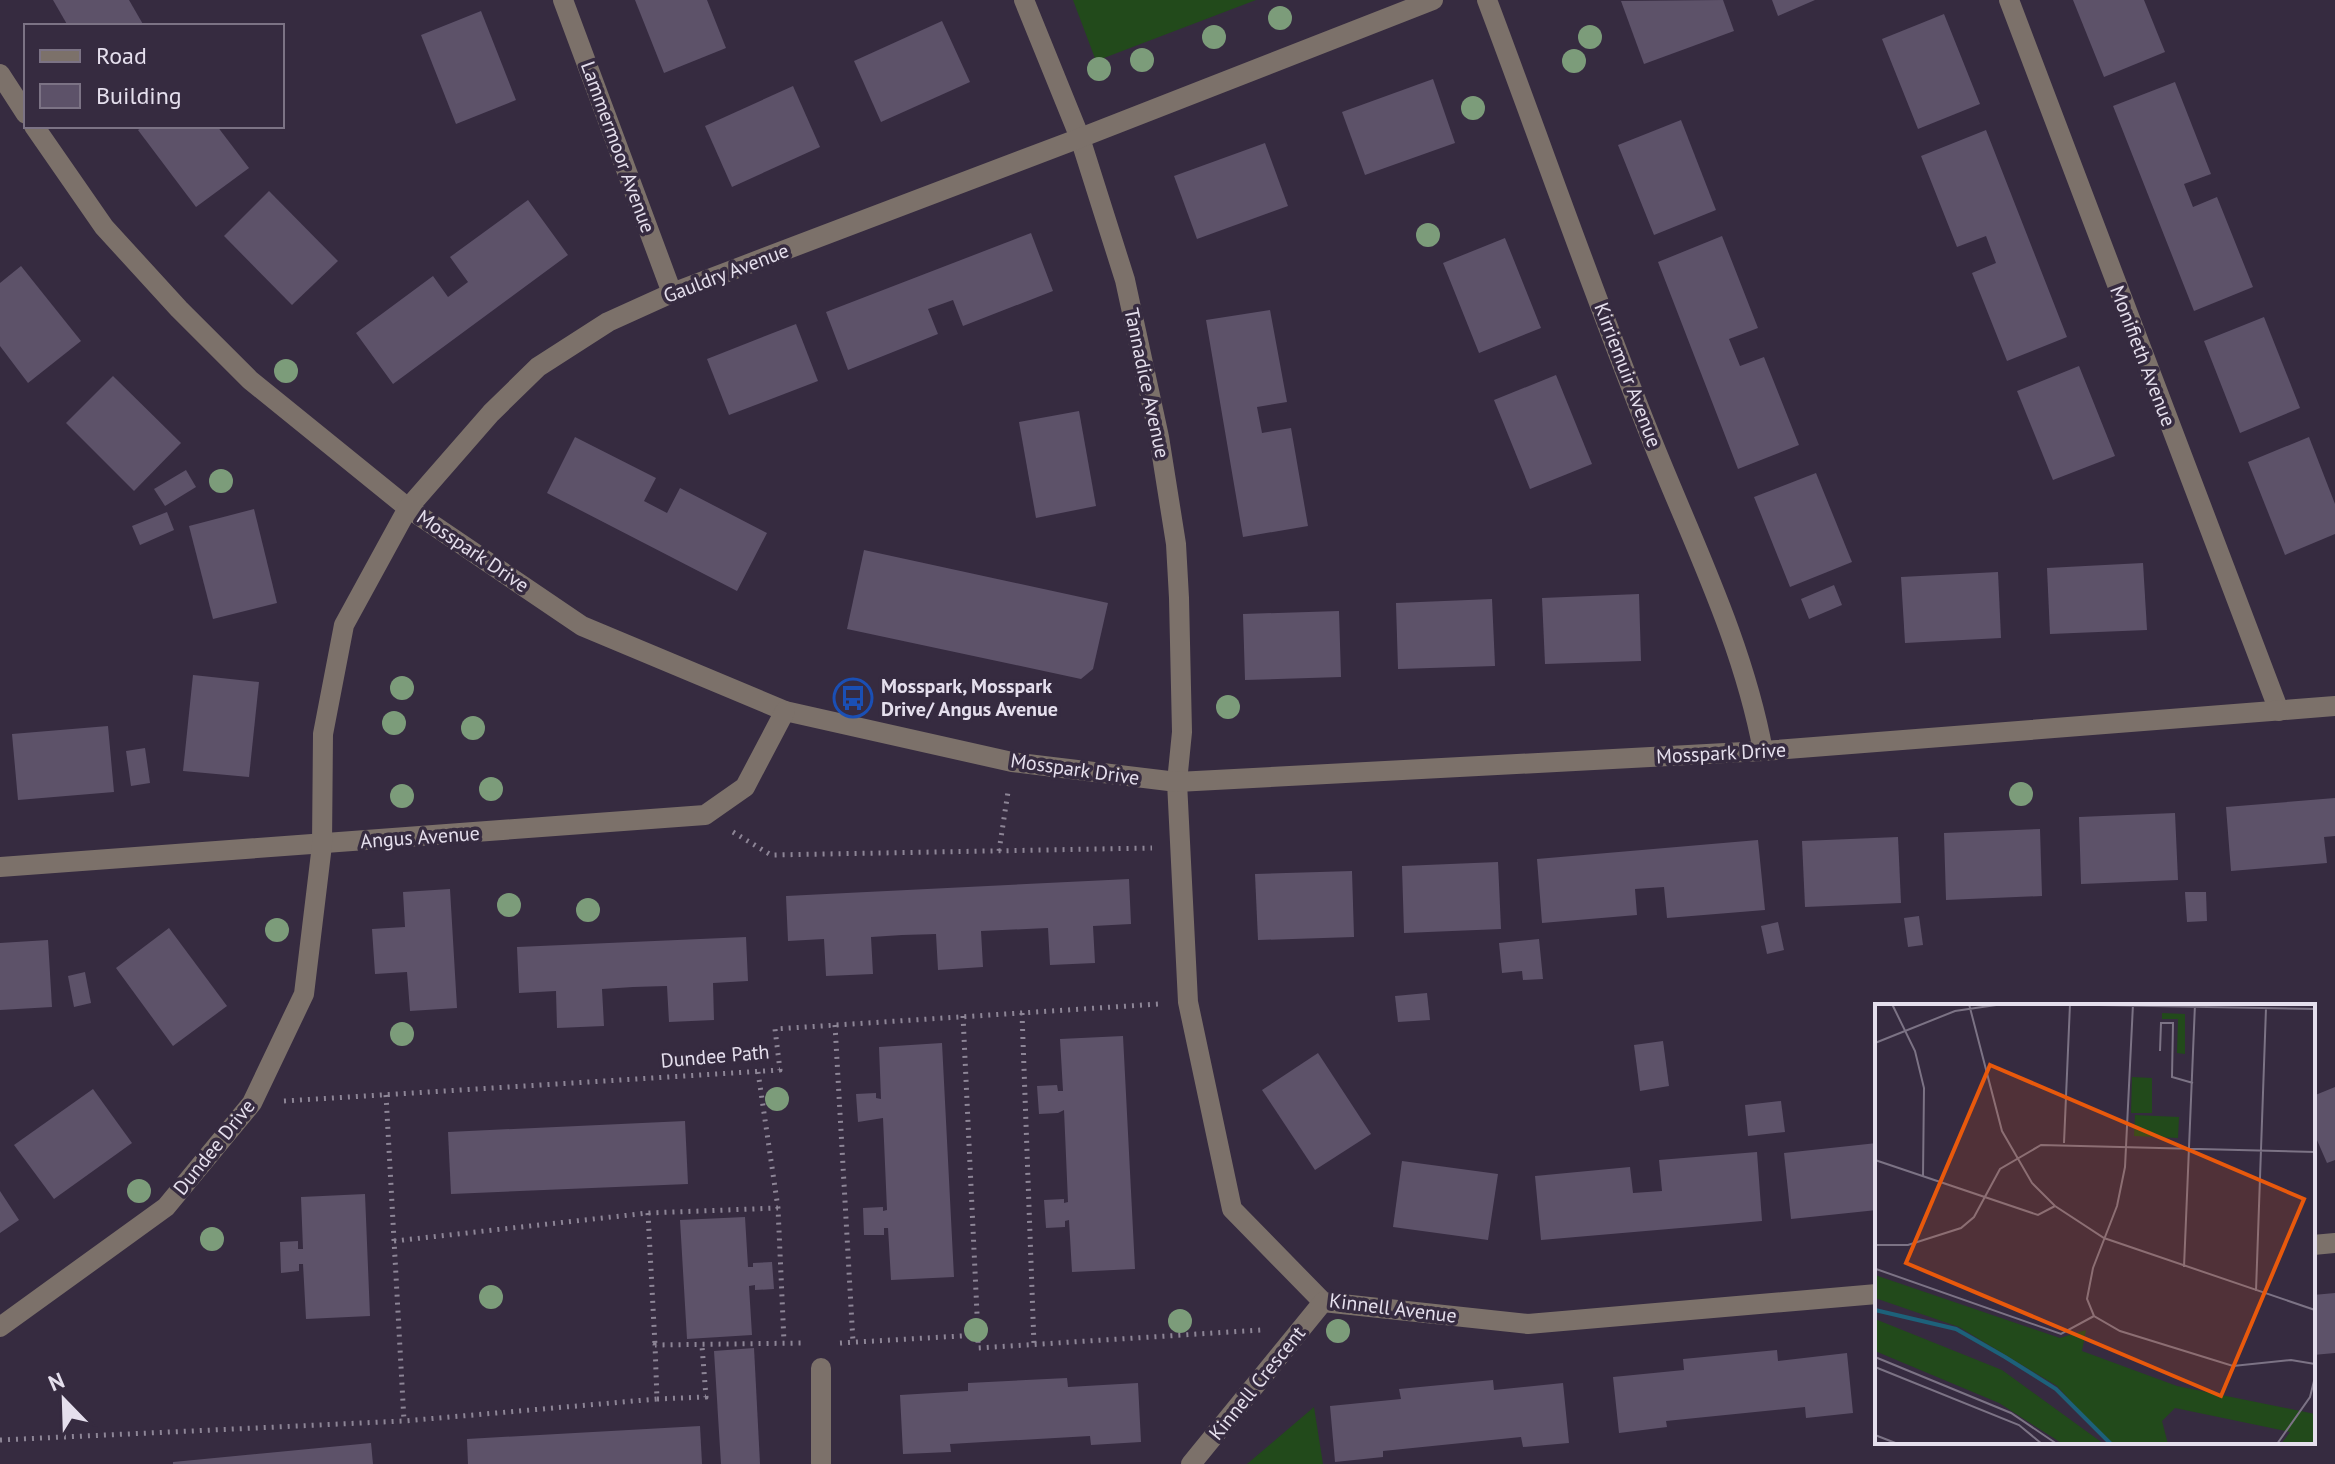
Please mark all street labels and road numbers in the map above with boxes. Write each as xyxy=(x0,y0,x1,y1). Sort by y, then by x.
street label: Lammermoor Avenue xyxy=(575,58,661,236)
street label: Gauldry Avenue xyxy=(660,237,792,309)
street label: Monifieth Avenue xyxy=(2104,282,2182,430)
street label: Kirriemuir Avenue xyxy=(1588,299,1668,451)
street label: Tannadice Avenue xyxy=(1118,306,1176,460)
street label: Mosspark Drive xyxy=(412,504,534,598)
street label: Mosspark Drive xyxy=(1655,737,1787,769)
street label: Mosspark Drive xyxy=(1009,747,1141,791)
street label: Angus Avenue xyxy=(359,820,481,854)
street label: Dundee Path xyxy=(660,1038,770,1074)
street label: Dundee Drive xyxy=(167,1094,261,1200)
street label: Kinnell Avenue xyxy=(1328,1287,1458,1329)
street label: Kinnell Crescent xyxy=(1203,1320,1311,1445)

